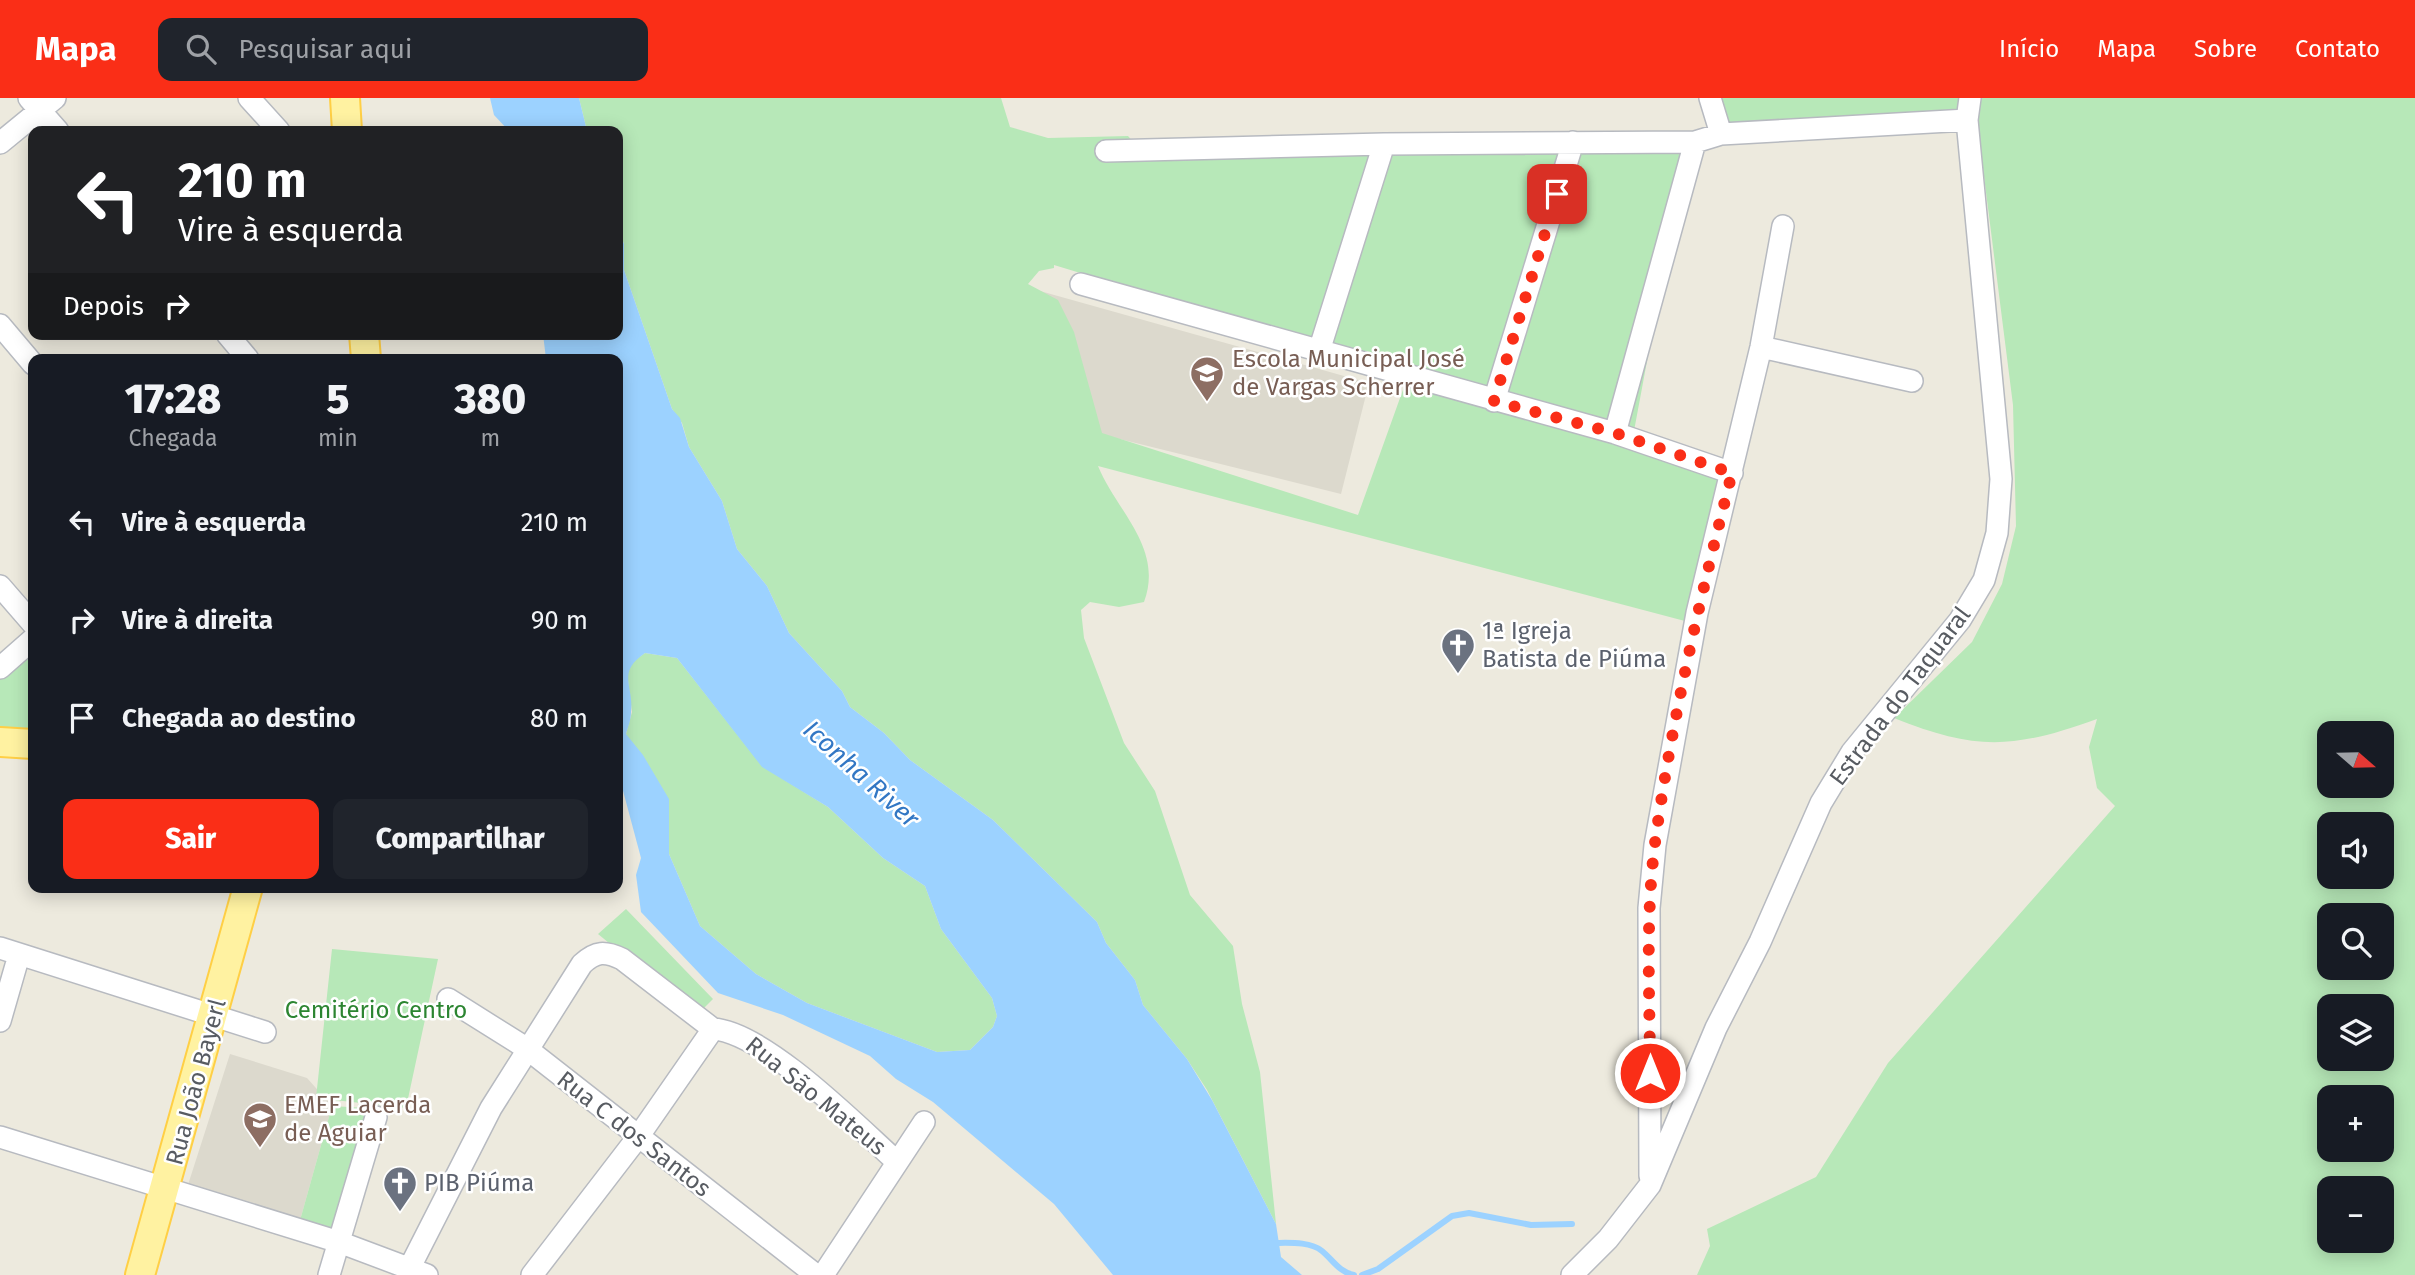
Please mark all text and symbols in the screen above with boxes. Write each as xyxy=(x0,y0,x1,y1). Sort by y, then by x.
search box xyxy=(158,18,648,81)
text: Mapa xyxy=(35,29,116,69)
icon: search xyxy=(182,30,220,68)
text: Pesquisar aqui xyxy=(238,34,412,65)
text: Início xyxy=(1999,35,2059,63)
text: Mapa xyxy=(2097,35,2156,63)
text: Sobre xyxy=(2194,35,2257,63)
text: Contato xyxy=(2295,35,2380,63)
text: 210 m xyxy=(178,151,307,210)
icon: left xyxy=(63,154,154,245)
pin xyxy=(1527,164,1587,224)
icon: arrive xyxy=(1538,175,1576,213)
text: Vire à esquerda xyxy=(178,211,404,249)
icon: right xyxy=(158,287,196,325)
text: Depois xyxy=(63,291,144,322)
place label: Escola Municipal José de Vargas Scherrer xyxy=(1232,345,1465,401)
school or university icon: Escola Municipal José de Vargas Scherrer xyxy=(1188,354,1226,403)
text: 17:28 xyxy=(125,374,221,424)
text: 5 xyxy=(326,374,349,424)
text: 380 xyxy=(454,374,526,424)
text: Chegada xyxy=(129,424,218,452)
text: min xyxy=(318,424,358,452)
text: m xyxy=(481,424,500,452)
icon: left xyxy=(63,503,101,541)
text: Vire à esquerda xyxy=(122,507,306,538)
text: 210 m xyxy=(521,507,588,538)
icon: right xyxy=(63,601,101,639)
street label: Estrada do Taquaral xyxy=(1824,601,1976,791)
text: Vire à direita xyxy=(122,605,273,636)
text: 90 m xyxy=(531,605,588,636)
place label: 1ª Igreja Batista de Piúma xyxy=(1482,617,1666,673)
church icon: 1ª Igreja Batista de Piúma xyxy=(1439,626,1477,675)
icon: arrive xyxy=(63,699,101,737)
text: Chegada ao destino xyxy=(122,703,356,734)
text: 80 m xyxy=(530,703,588,734)
water label: Iconha River xyxy=(797,714,926,835)
north arrow xyxy=(2317,721,2394,798)
map controls xyxy=(2317,721,2394,1253)
button: Sair xyxy=(63,799,319,879)
button: Compartilhar xyxy=(333,799,588,879)
button: sound xyxy=(2317,812,2394,889)
button: search xyxy=(2317,903,2394,980)
button: layers xyxy=(2317,994,2394,1071)
street label: Rua João Bayerl xyxy=(160,996,232,1168)
park label: Cemitério Centro xyxy=(285,996,467,1024)
street label: Rua São Mateus xyxy=(740,1031,892,1161)
position arrow xyxy=(1613,1036,1687,1110)
street label: Rua C dos Santos xyxy=(552,1065,716,1203)
button: + xyxy=(2317,1085,2394,1162)
place label: EMEF Lacerda de Aguiar xyxy=(284,1091,431,1147)
school or university icon: EMEF Lacerda de Aguiar xyxy=(241,1100,279,1149)
church icon: PIB Piúma xyxy=(381,1164,419,1213)
place label: PIB Piúma xyxy=(424,1169,534,1197)
button: − xyxy=(2317,1176,2394,1253)

